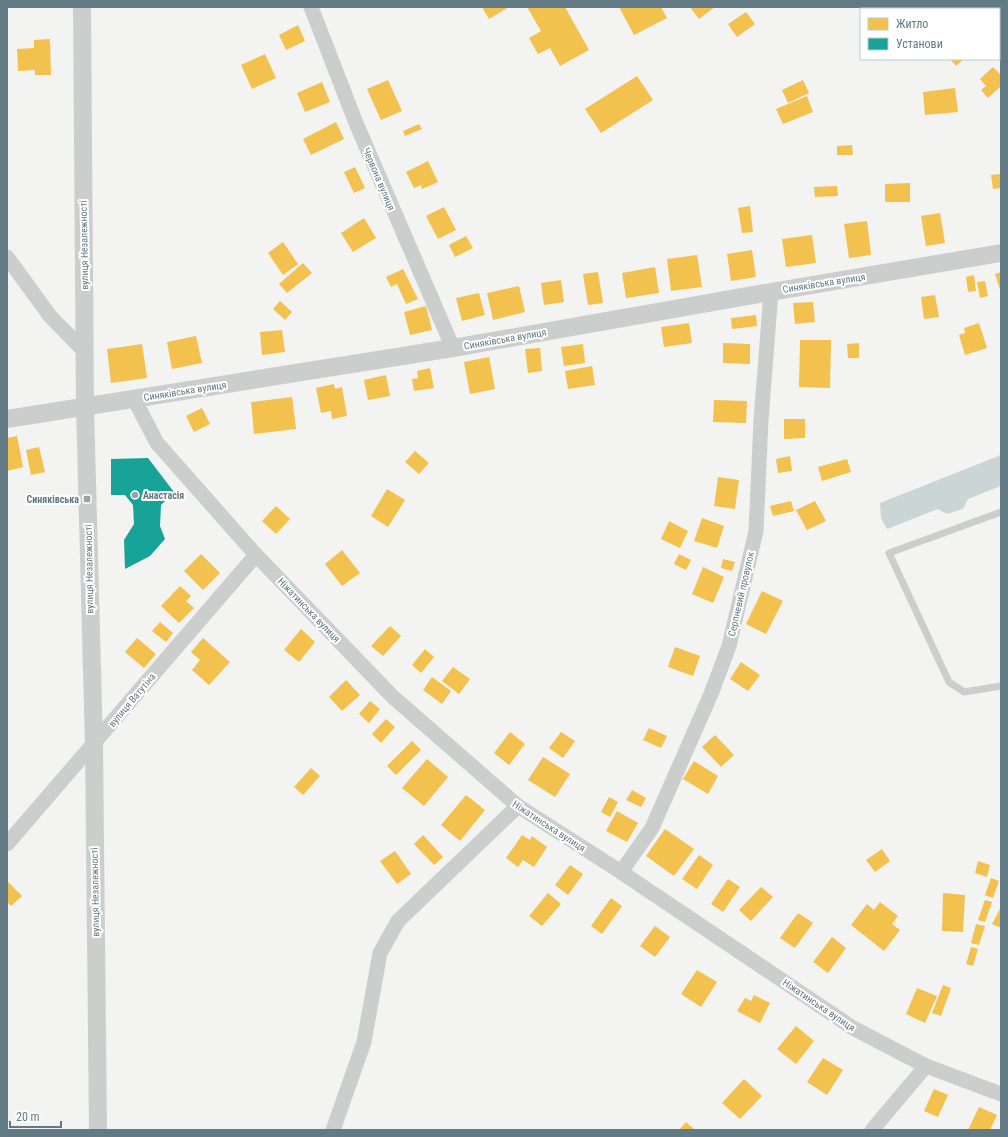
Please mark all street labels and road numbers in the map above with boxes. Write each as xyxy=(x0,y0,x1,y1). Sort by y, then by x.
street label: Червона вулиця xyxy=(361,146,397,212)
street label: вулиця Незалежності xyxy=(78,200,90,290)
street label: Синяківська вулиця xyxy=(782,271,866,295)
street label: Синяківська вулиця xyxy=(463,326,547,352)
street label: Синяківська вулиця xyxy=(143,379,227,403)
street label: вулиця Незалежності xyxy=(83,524,95,614)
street label: Серпневий провулок xyxy=(726,550,756,637)
street label: Ніжатинська вулиця xyxy=(276,576,343,644)
street label: вулиця Ватутіна xyxy=(106,671,158,729)
street label: Ніжатинська вулиця xyxy=(510,798,588,854)
street label: вулиця Незалежності xyxy=(89,847,101,937)
street label: Ніжатинська вулиця xyxy=(781,977,857,1033)

